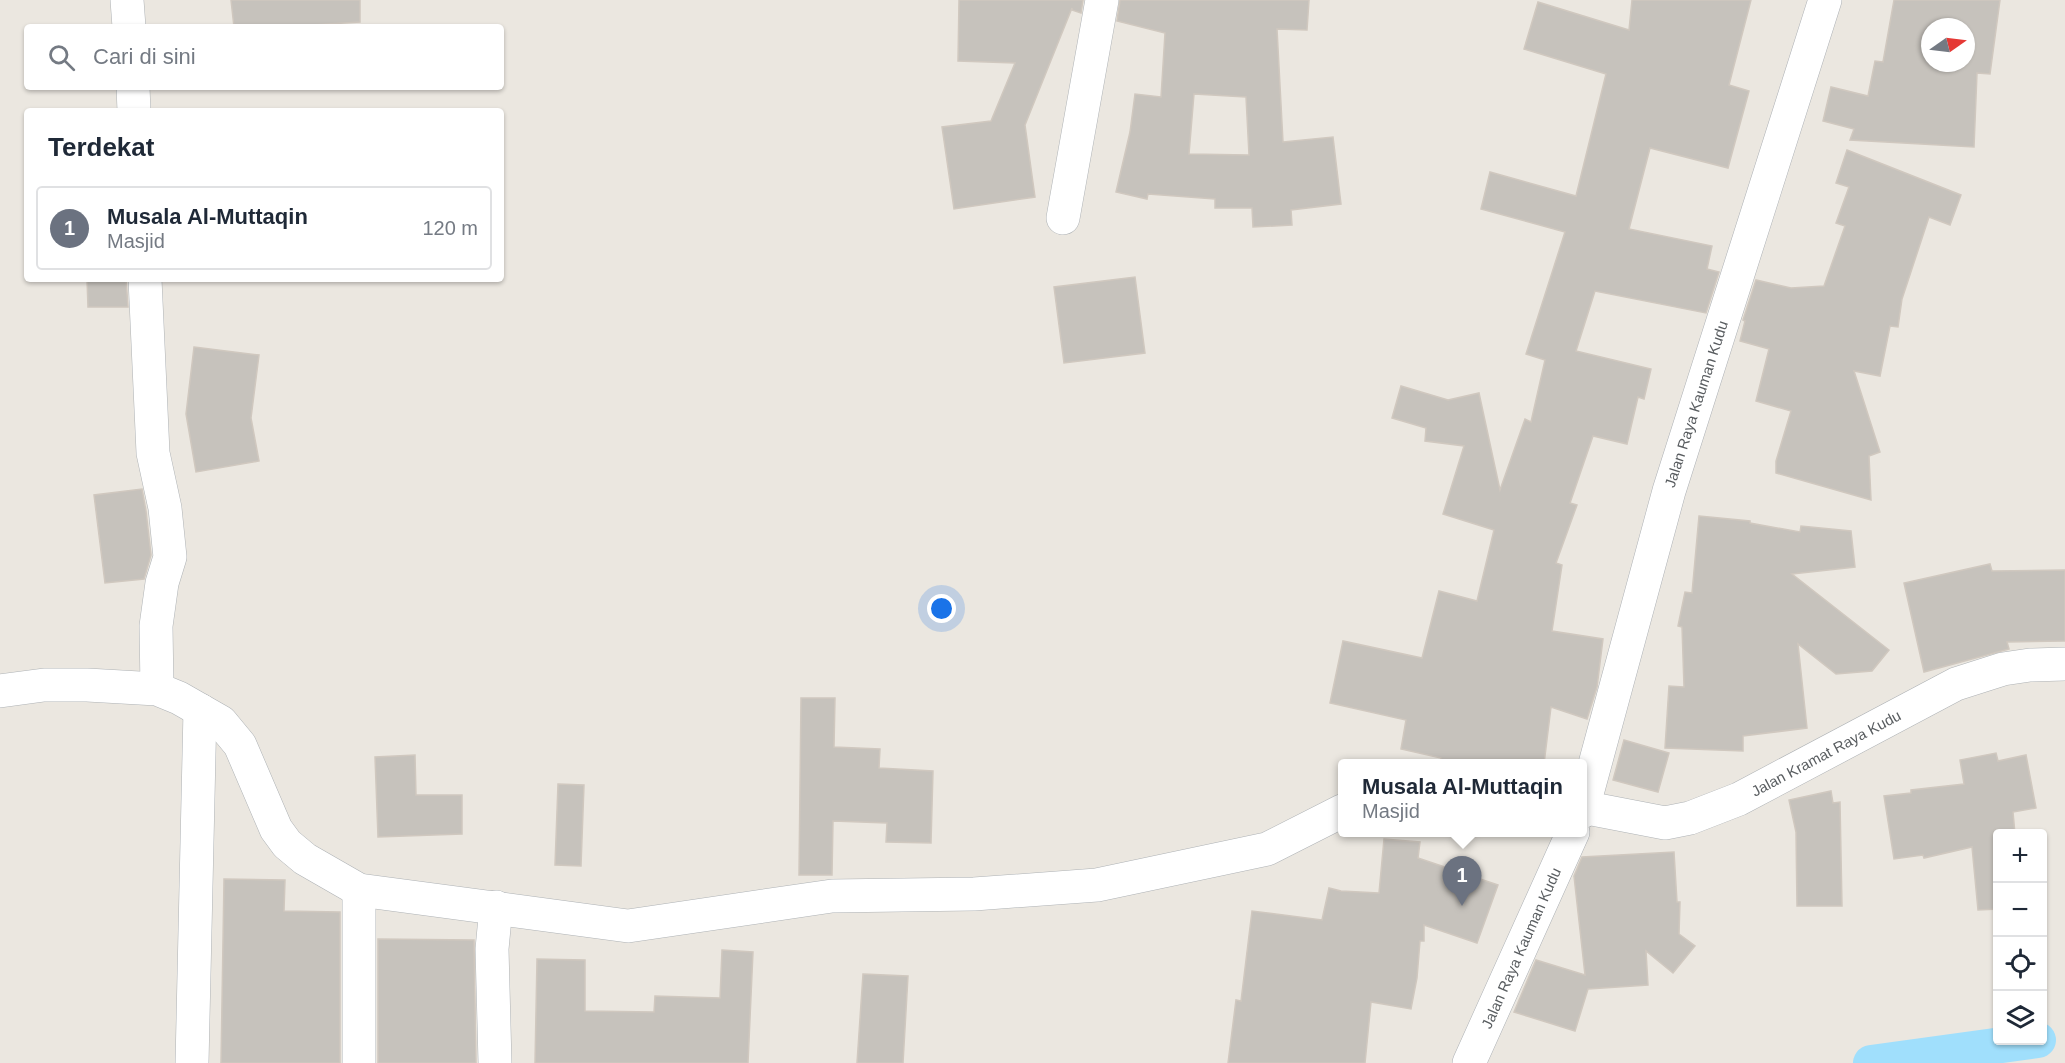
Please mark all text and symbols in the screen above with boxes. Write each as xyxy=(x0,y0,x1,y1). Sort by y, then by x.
north arrow xyxy=(1921,18,1975,72)
search box xyxy=(24,24,504,90)
icon: search xyxy=(45,41,78,74)
text: Cari di sini xyxy=(93,44,196,69)
text: Terdekat xyxy=(48,132,154,162)
text: Musala Al-Muttaqin xyxy=(107,204,308,229)
text: 1 xyxy=(64,217,75,239)
text: 120 m xyxy=(422,217,478,239)
text: Masjid xyxy=(107,230,165,252)
street label: Jalan Raya Kauman Kudu xyxy=(1661,318,1731,490)
your location xyxy=(927,594,956,623)
street label: Jalan Kramat Raya Kudu xyxy=(1748,706,1904,800)
popup xyxy=(1338,759,1587,837)
text: Musala Al-Muttaqin xyxy=(1362,774,1563,799)
text: Masjid xyxy=(1362,800,1420,822)
map controls xyxy=(1993,829,2047,1045)
button: + xyxy=(1993,829,2047,883)
pin: 1 xyxy=(1442,856,1482,906)
street label: Jalan Raya Kauman Kudu xyxy=(1478,865,1564,1031)
button: − xyxy=(1993,883,2047,937)
button: locate xyxy=(1993,937,2047,991)
button: layers xyxy=(1993,991,2047,1045)

